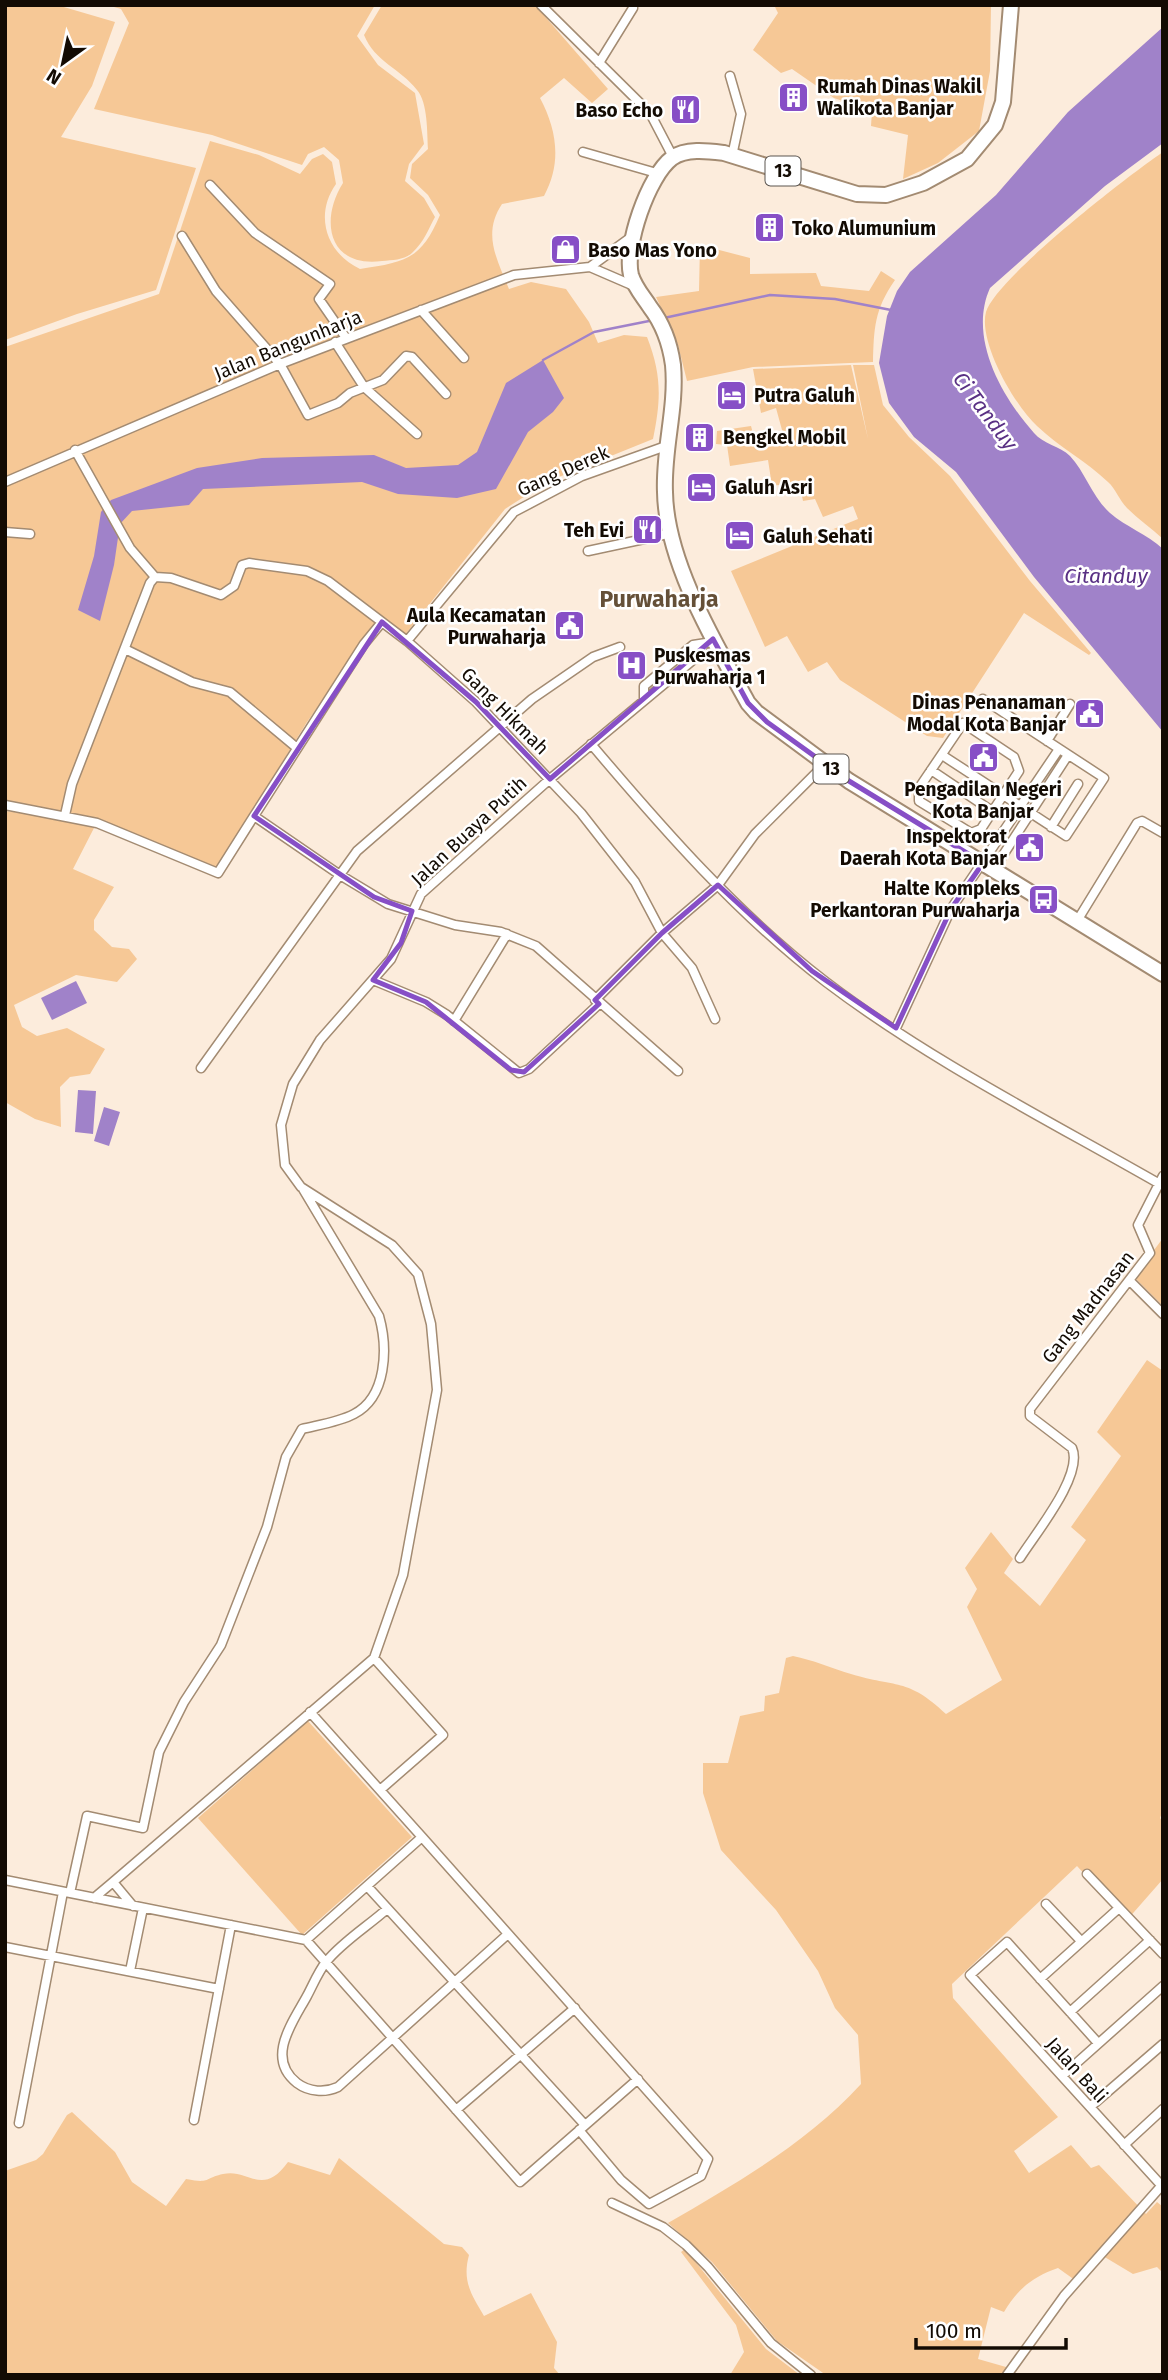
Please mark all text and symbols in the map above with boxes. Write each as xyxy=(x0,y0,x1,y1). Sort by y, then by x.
north arrow xyxy=(28,28,98,98)
text: N xyxy=(42,64,66,90)
place label: Rumah Dinas Wakil Walikota Banjar xyxy=(817,75,982,120)
building icon: Rumah Dinas Wakil Walikota Banjar xyxy=(777,80,811,114)
restaurant icon: Baso Echo xyxy=(669,93,703,127)
place label: Baso Echo xyxy=(576,99,663,122)
road number: 13 xyxy=(766,156,800,186)
building icon: Toko Alumunium xyxy=(752,211,786,245)
place label: Toko Alumunium xyxy=(792,217,936,240)
shop icon: Baso Mas Yono xyxy=(548,233,582,267)
place label: Baso Mas Yono xyxy=(588,239,717,262)
street label: Jalan Bangunharja xyxy=(211,305,365,385)
water label: Ci Tanduy xyxy=(947,367,1023,456)
hotel icon: Putra Galuh xyxy=(714,378,748,412)
place label: Putra Galuh xyxy=(754,384,855,407)
building icon: Bengkel Mobil xyxy=(683,420,717,454)
place label: Bengkel Mobil xyxy=(723,426,846,449)
street label: Gang Derek xyxy=(514,440,613,501)
hotel icon: Galuh Asri xyxy=(685,470,719,504)
place label: Galuh Asri xyxy=(725,476,813,499)
restaurant icon: Teh Evi xyxy=(630,513,664,547)
place label: Teh Evi xyxy=(564,519,624,542)
hotel icon: Galuh Sehati xyxy=(723,519,757,553)
place label: Galuh Sehati xyxy=(763,525,873,548)
water label: Citanduy xyxy=(1064,563,1148,589)
district label: Purwaharja xyxy=(599,585,719,613)
place label: Aula Kecamatan Purwaharja xyxy=(406,604,546,649)
public building icon: Aula Kecamatan Purwaharja xyxy=(552,609,586,643)
place label: Puskesmas Purwaharja 1 xyxy=(654,644,766,689)
hospital icon: Puskesmas Purwaharja 1 xyxy=(614,649,648,683)
street label: Gang Hikmah xyxy=(457,663,553,759)
place label: Dinas Penanaman Modal Kota Banjar xyxy=(907,691,1066,736)
public building icon: Dinas Penanaman Modal Kota Banjar xyxy=(1072,696,1106,730)
public building icon: Pengadilan Negeri Kota Banjar xyxy=(966,741,1000,775)
road number: 13 xyxy=(814,754,848,784)
street label: Jalan Buaya Putih xyxy=(406,771,532,891)
place label: Pengadilan Negeri Kota Banjar xyxy=(904,778,1062,823)
place label: Inspektorat Daerah Kota Banjar xyxy=(840,825,1008,870)
public building icon: Inspektorat Daerah Kota Banjar xyxy=(1013,830,1047,864)
place label: Halte Kompleks Perkantoran Purwaharja xyxy=(810,877,1020,922)
bus stop icon: Halte Kompleks Perkantoran Purwaharja xyxy=(1026,882,1060,916)
street label: Gang Madnasan xyxy=(1037,1246,1139,1368)
street label: Jalan Bali xyxy=(1042,2032,1112,2108)
scale bar xyxy=(916,2306,1066,2350)
text: 100 m xyxy=(926,2318,982,2344)

